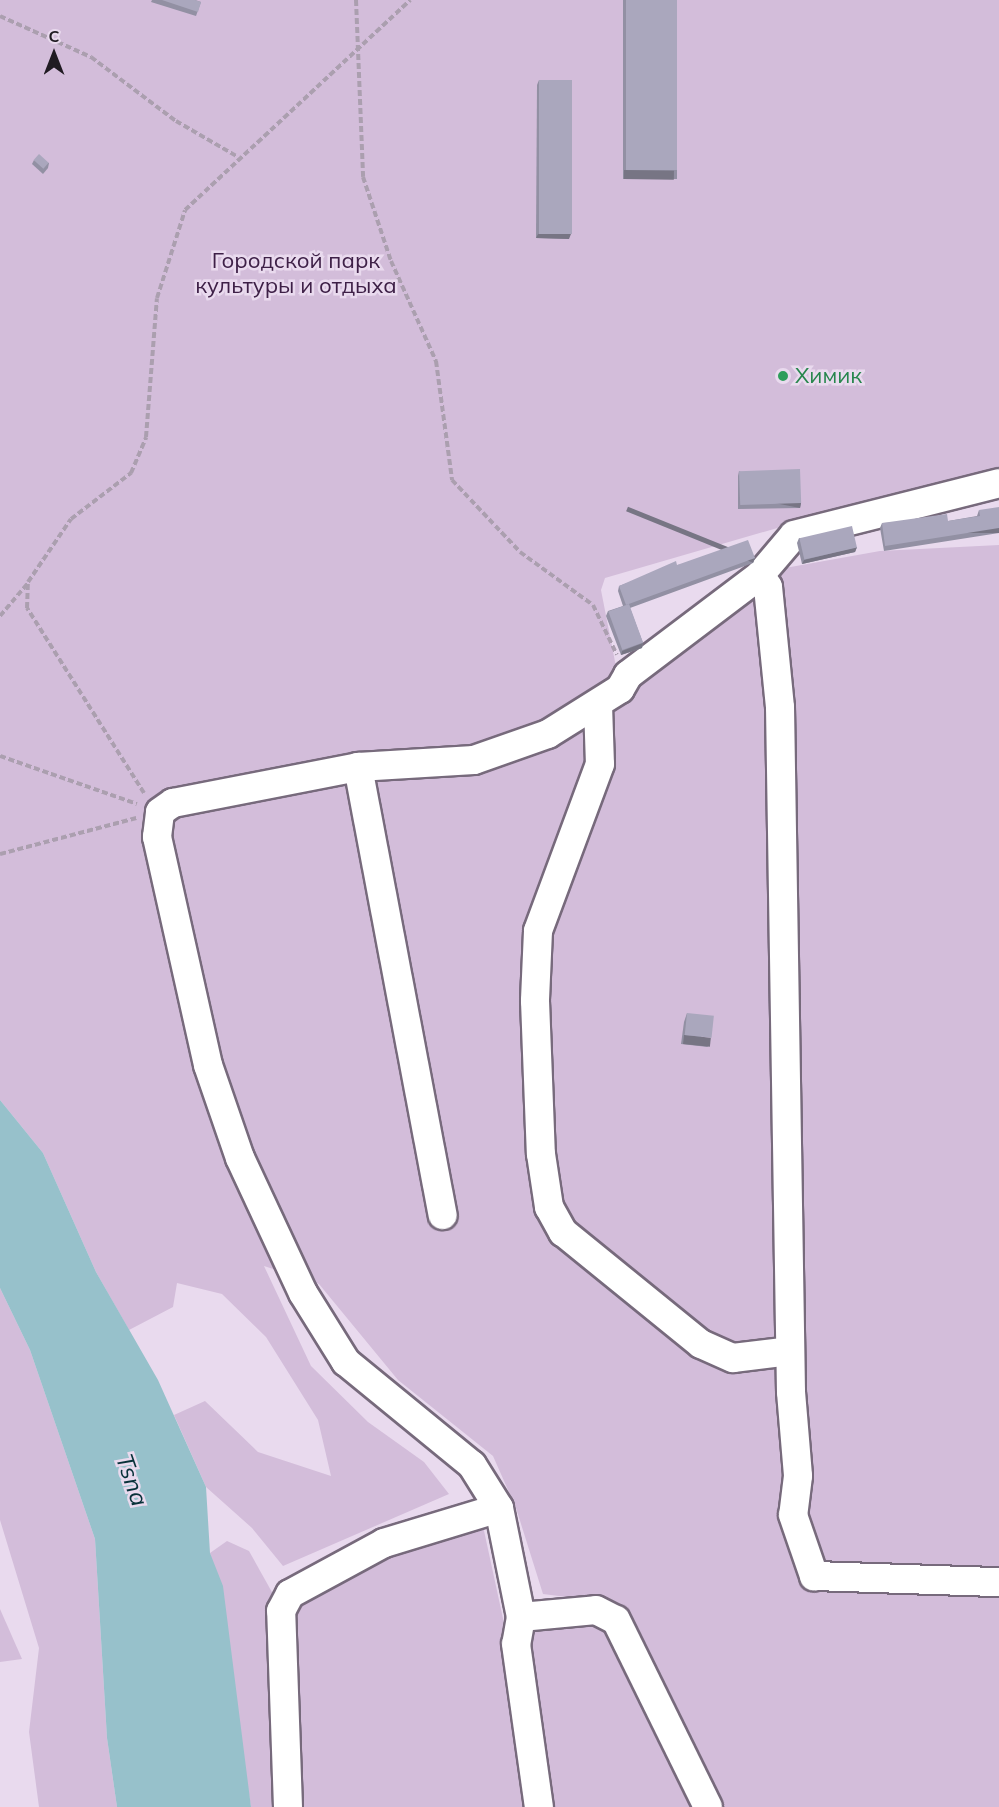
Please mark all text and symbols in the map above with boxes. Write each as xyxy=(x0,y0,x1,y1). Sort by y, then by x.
north arrow xyxy=(24,24,84,84)
text: С xyxy=(49,26,59,46)
park label: Городской парк культуры и отдыха xyxy=(195,247,397,298)
place label: Химик xyxy=(795,363,862,389)
marker: Химик xyxy=(776,369,790,383)
water label: Tsna xyxy=(110,1450,154,1510)

